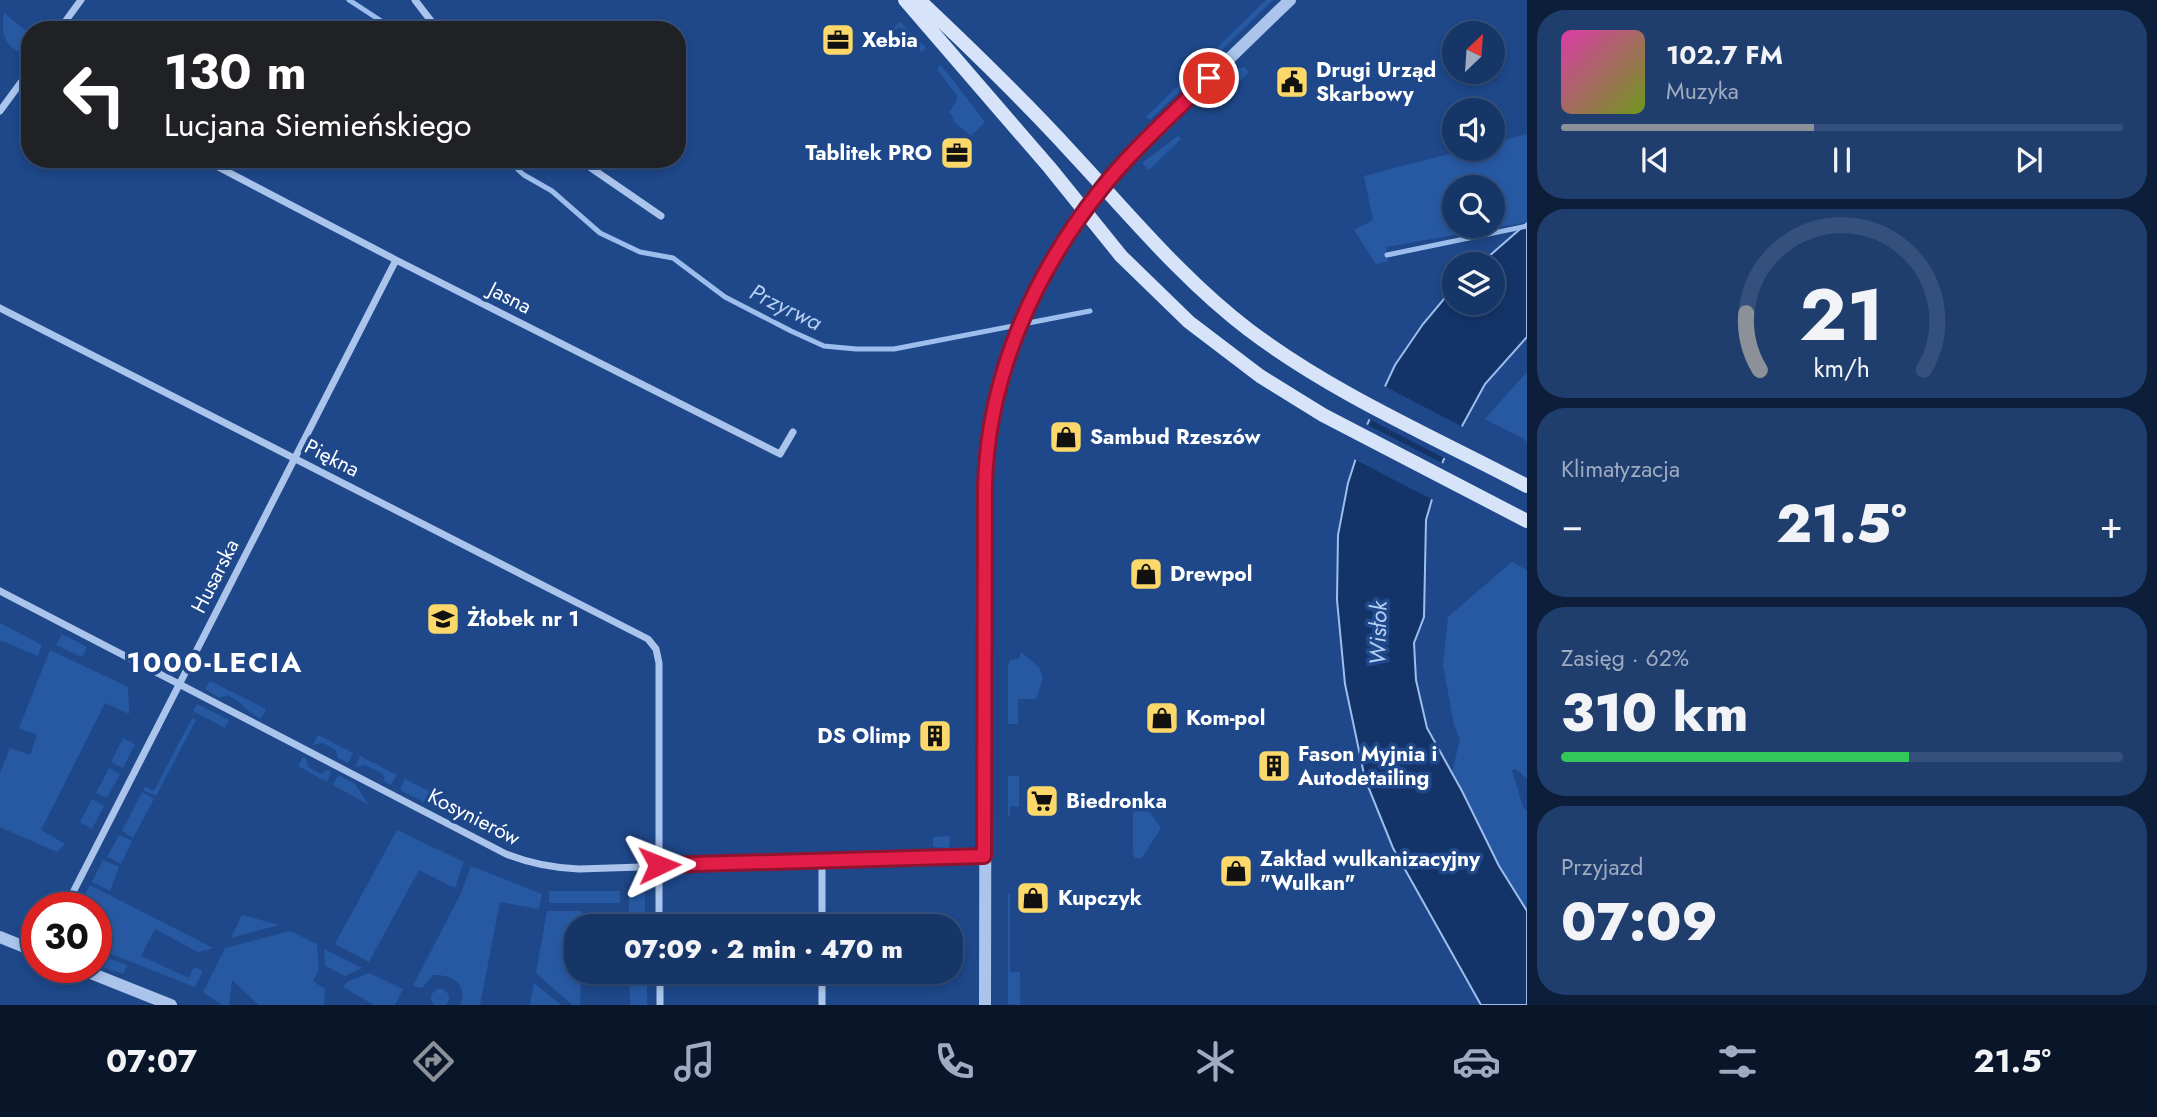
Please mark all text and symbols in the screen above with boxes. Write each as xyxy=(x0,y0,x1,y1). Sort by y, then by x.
office icon: Xebia xyxy=(819,21,857,59)
north arrow xyxy=(1442,21,1505,84)
map controls xyxy=(1442,21,1505,315)
place label: Xebia xyxy=(862,25,918,55)
text: 102.7 FM xyxy=(1666,36,1783,74)
text: 130 m xyxy=(164,37,307,107)
pin xyxy=(1179,48,1239,108)
icon: left xyxy=(49,49,140,140)
place label: Drugi Urząd Skarbowy xyxy=(1316,55,1436,109)
icon: arrive xyxy=(1190,59,1228,97)
public building icon: Drugi Urząd Skarbowy xyxy=(1273,63,1311,101)
text: Muzyka xyxy=(1666,74,1739,108)
button: sound xyxy=(1442,98,1505,161)
text: Lucjana Siemieńskiego xyxy=(164,102,471,148)
office icon: Tablitek PRO xyxy=(938,134,976,172)
place label: Tablitek PRO xyxy=(806,138,932,168)
icon: previous xyxy=(1636,141,1674,179)
icon: pause xyxy=(1823,141,1861,179)
icon: next xyxy=(2010,141,2048,179)
button: search xyxy=(1442,175,1505,238)
button: layers xyxy=(1442,252,1505,315)
text: 21 xyxy=(1800,262,1884,367)
street label: Jasna xyxy=(481,273,537,322)
water label: Przyrwa xyxy=(744,275,828,339)
text: km/h xyxy=(1814,349,1870,385)
shop icon: Sambud Rzeszów xyxy=(1047,418,1085,456)
place label: Sambud Rzeszów xyxy=(1090,422,1262,452)
street label: Piękna xyxy=(299,431,365,485)
text: Klimatyzacja xyxy=(1561,452,1680,486)
text: 21.5° xyxy=(1776,486,1907,562)
text: − xyxy=(1561,497,1583,552)
text: + xyxy=(2100,497,2123,552)
street label: Husarska xyxy=(184,534,246,618)
shop icon: Drewpol xyxy=(1127,555,1165,593)
place label: Drewpol xyxy=(1170,559,1252,589)
school or university icon: Żłobek nr 1 xyxy=(424,600,462,638)
water label: Wisłok xyxy=(1360,600,1396,665)
place label: Żłobek nr 1 xyxy=(467,604,579,634)
text: Zasięg · 62% xyxy=(1561,641,1689,675)
district label: 1000-LECIA xyxy=(127,642,303,683)
text: 310 km xyxy=(1561,675,1748,751)
shop icon: Kom-pol xyxy=(1143,699,1181,737)
place label: Kom-pol xyxy=(1186,703,1265,733)
building icon: DS Olimp xyxy=(916,717,954,755)
place label: DS Olimp xyxy=(817,721,911,751)
place label: Fason Myjnia i Autodetailing xyxy=(1297,739,1437,793)
building icon: Fason Myjnia i Autodetailing xyxy=(1255,747,1293,785)
street label: Kosynierów xyxy=(423,781,526,853)
supermarket icon: Biedronka xyxy=(1023,782,1061,820)
place label: Biedronka xyxy=(1066,786,1167,816)
position arrow xyxy=(622,828,696,902)
place label: Zakład wulkanizacyjny "Wulkan" xyxy=(1260,844,1481,898)
text: Przyjazd xyxy=(1561,850,1643,884)
shop icon: Zakład wulkanizacyjny "Wulkan" xyxy=(1217,852,1255,890)
shop icon: Kupczyk xyxy=(1014,879,1052,917)
place label: Kupczyk xyxy=(1058,883,1142,913)
text: 07:09 xyxy=(1561,884,1718,960)
speed limit sign: 30 xyxy=(21,892,112,983)
text: 07:09 · 2 min · 470 m xyxy=(624,930,903,968)
icon: directions xyxy=(409,1037,458,1086)
icon: music xyxy=(670,1037,719,1086)
icon: phone xyxy=(930,1037,979,1086)
icon: climate xyxy=(1191,1037,1240,1086)
icon: car xyxy=(1452,1037,1501,1086)
icon: filters xyxy=(1713,1037,1762,1086)
text: 07:07 xyxy=(106,1038,197,1084)
text: 21.5° xyxy=(1973,1038,2051,1084)

